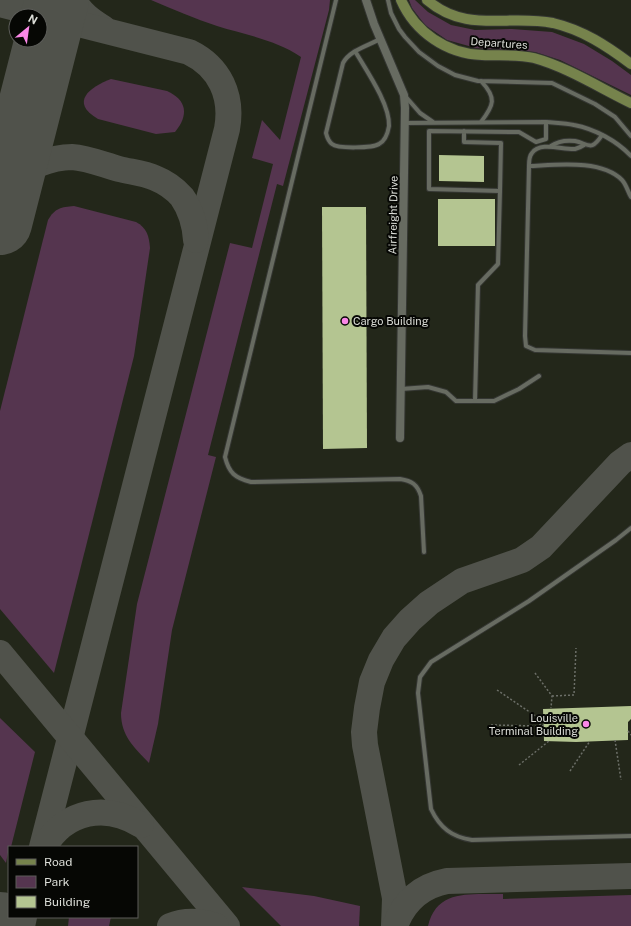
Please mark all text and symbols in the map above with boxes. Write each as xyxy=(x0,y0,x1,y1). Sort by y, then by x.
north arrow xyxy=(8,8,48,48)
text: N xyxy=(26,12,40,27)
street label: Departures xyxy=(470,35,528,51)
street label: Airfreight Drive xyxy=(386,176,400,254)
place label: Cargo Building xyxy=(353,315,429,327)
marker: Cargo Building xyxy=(340,316,350,326)
place label: Louisville Terminal Building xyxy=(489,712,578,737)
marker: Louisville Terminal Building xyxy=(581,719,591,729)
legend xyxy=(8,846,138,918)
text: Road xyxy=(44,855,72,869)
text: Park xyxy=(44,875,70,889)
text: Building xyxy=(44,895,90,909)

